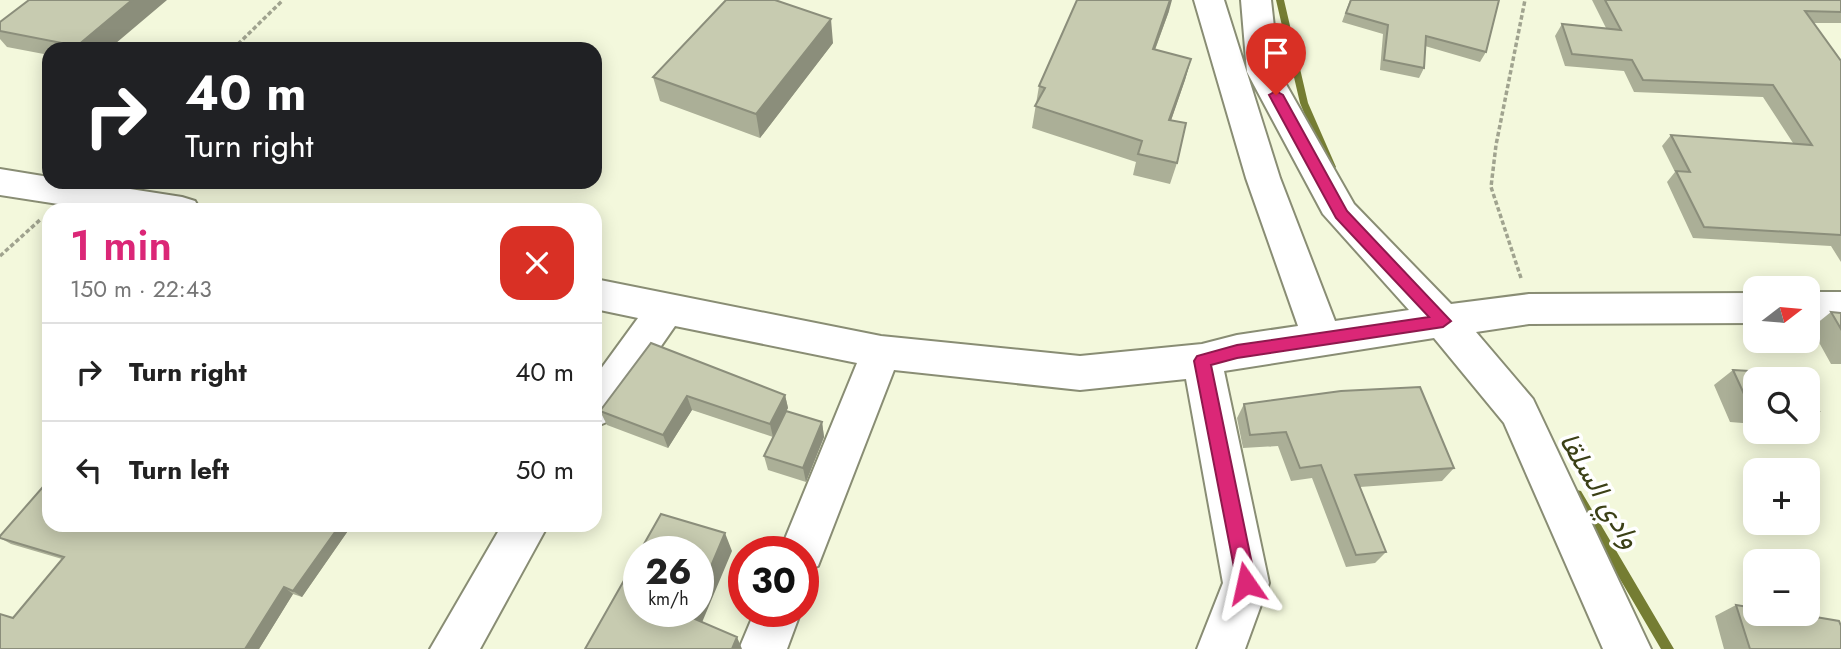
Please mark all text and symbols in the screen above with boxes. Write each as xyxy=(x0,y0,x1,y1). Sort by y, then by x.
pin xyxy=(1246,23,1306,95)
icon: arrive xyxy=(1257,34,1295,72)
text: 40 m xyxy=(185,58,307,128)
icon: right xyxy=(70,70,161,161)
text: Turn right xyxy=(185,123,314,169)
text: 1 min xyxy=(70,215,172,276)
button: close xyxy=(500,226,574,300)
text: 150 m · 22:43 xyxy=(70,272,212,306)
north arrow xyxy=(1743,276,1820,354)
map controls xyxy=(1743,276,1820,626)
icon: right xyxy=(70,353,108,391)
text: Turn right xyxy=(129,353,247,391)
text: 40 m xyxy=(515,353,574,391)
button: search xyxy=(1743,367,1820,444)
water label: وادي السلقا xyxy=(1548,424,1651,557)
icon: left xyxy=(70,451,108,489)
text: Turn left xyxy=(129,451,229,489)
text: 50 m xyxy=(516,451,574,489)
button: + xyxy=(1743,458,1820,535)
speed limit sign: 30 xyxy=(728,536,819,627)
position arrow xyxy=(1209,546,1283,620)
text: 26 xyxy=(645,547,692,597)
button: − xyxy=(1743,549,1820,626)
text: km/h xyxy=(648,586,689,612)

